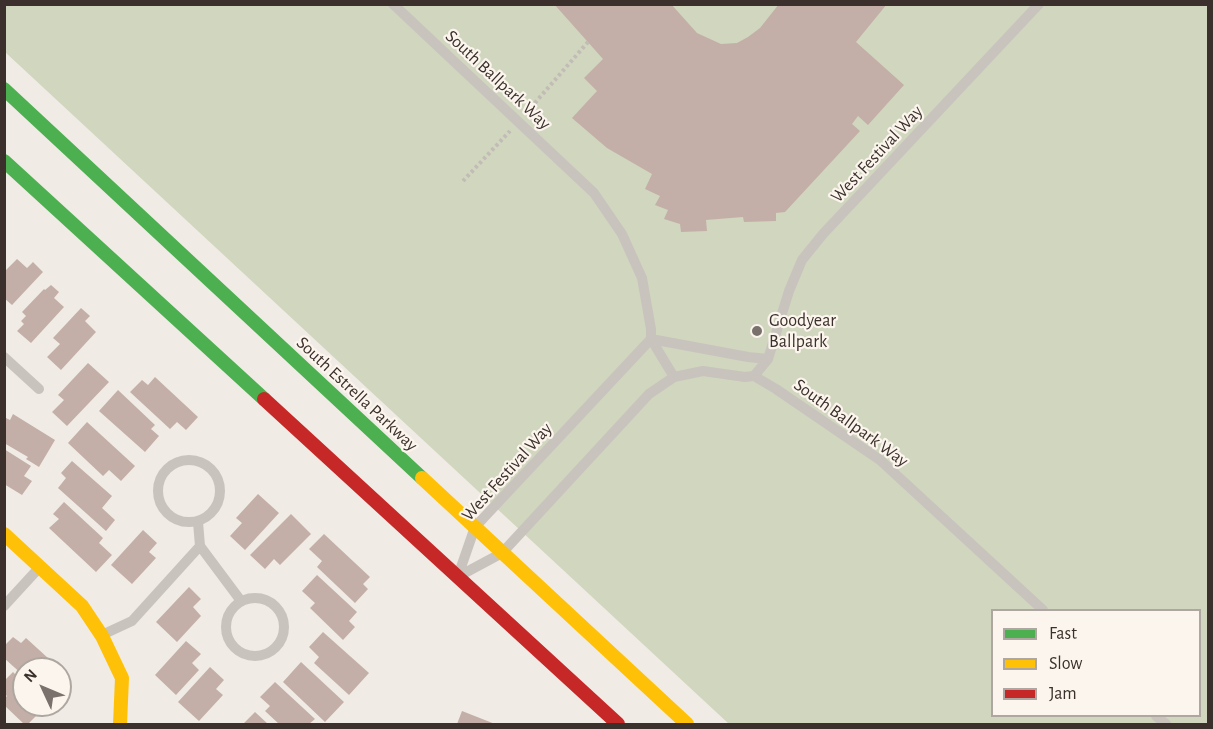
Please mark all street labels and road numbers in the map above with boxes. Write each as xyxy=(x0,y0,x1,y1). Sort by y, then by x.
street label: South Ballpark Way xyxy=(441,26,555,134)
street label: West Festival Way xyxy=(826,101,928,207)
street label: South Estrella Parkway xyxy=(292,332,422,456)
street label: South Ballpark Way xyxy=(790,374,912,472)
street label: West Festival Way xyxy=(457,418,557,526)

